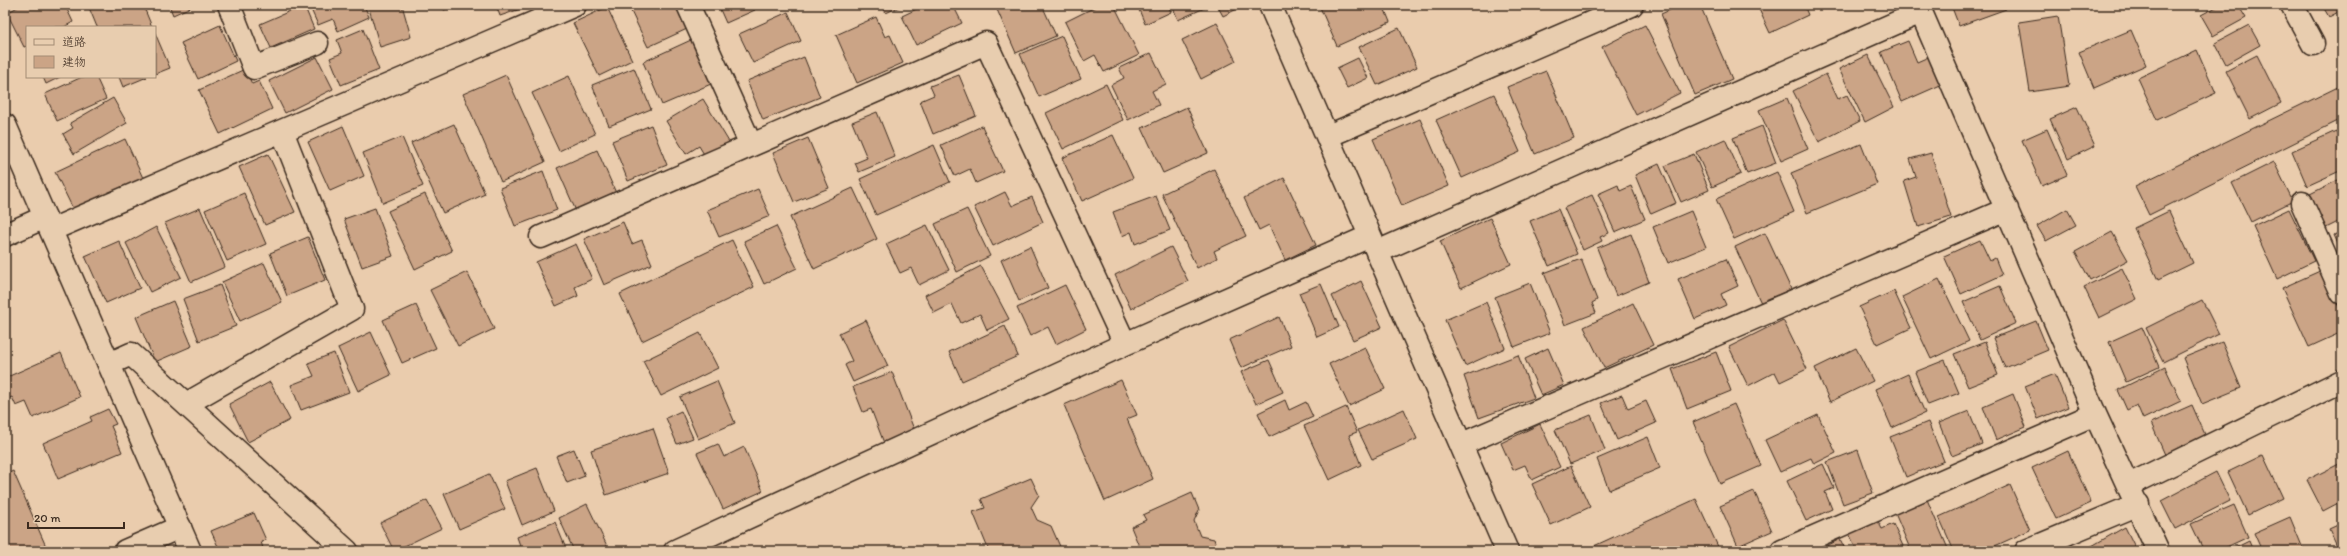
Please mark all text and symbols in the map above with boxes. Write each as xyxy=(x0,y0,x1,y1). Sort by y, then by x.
legend xyxy=(26,26,156,78)
text: 道路 xyxy=(62,35,86,49)
text: 建物 xyxy=(62,55,86,69)
scale bar xyxy=(28,504,124,530)
text: 20 m xyxy=(34,511,61,525)

